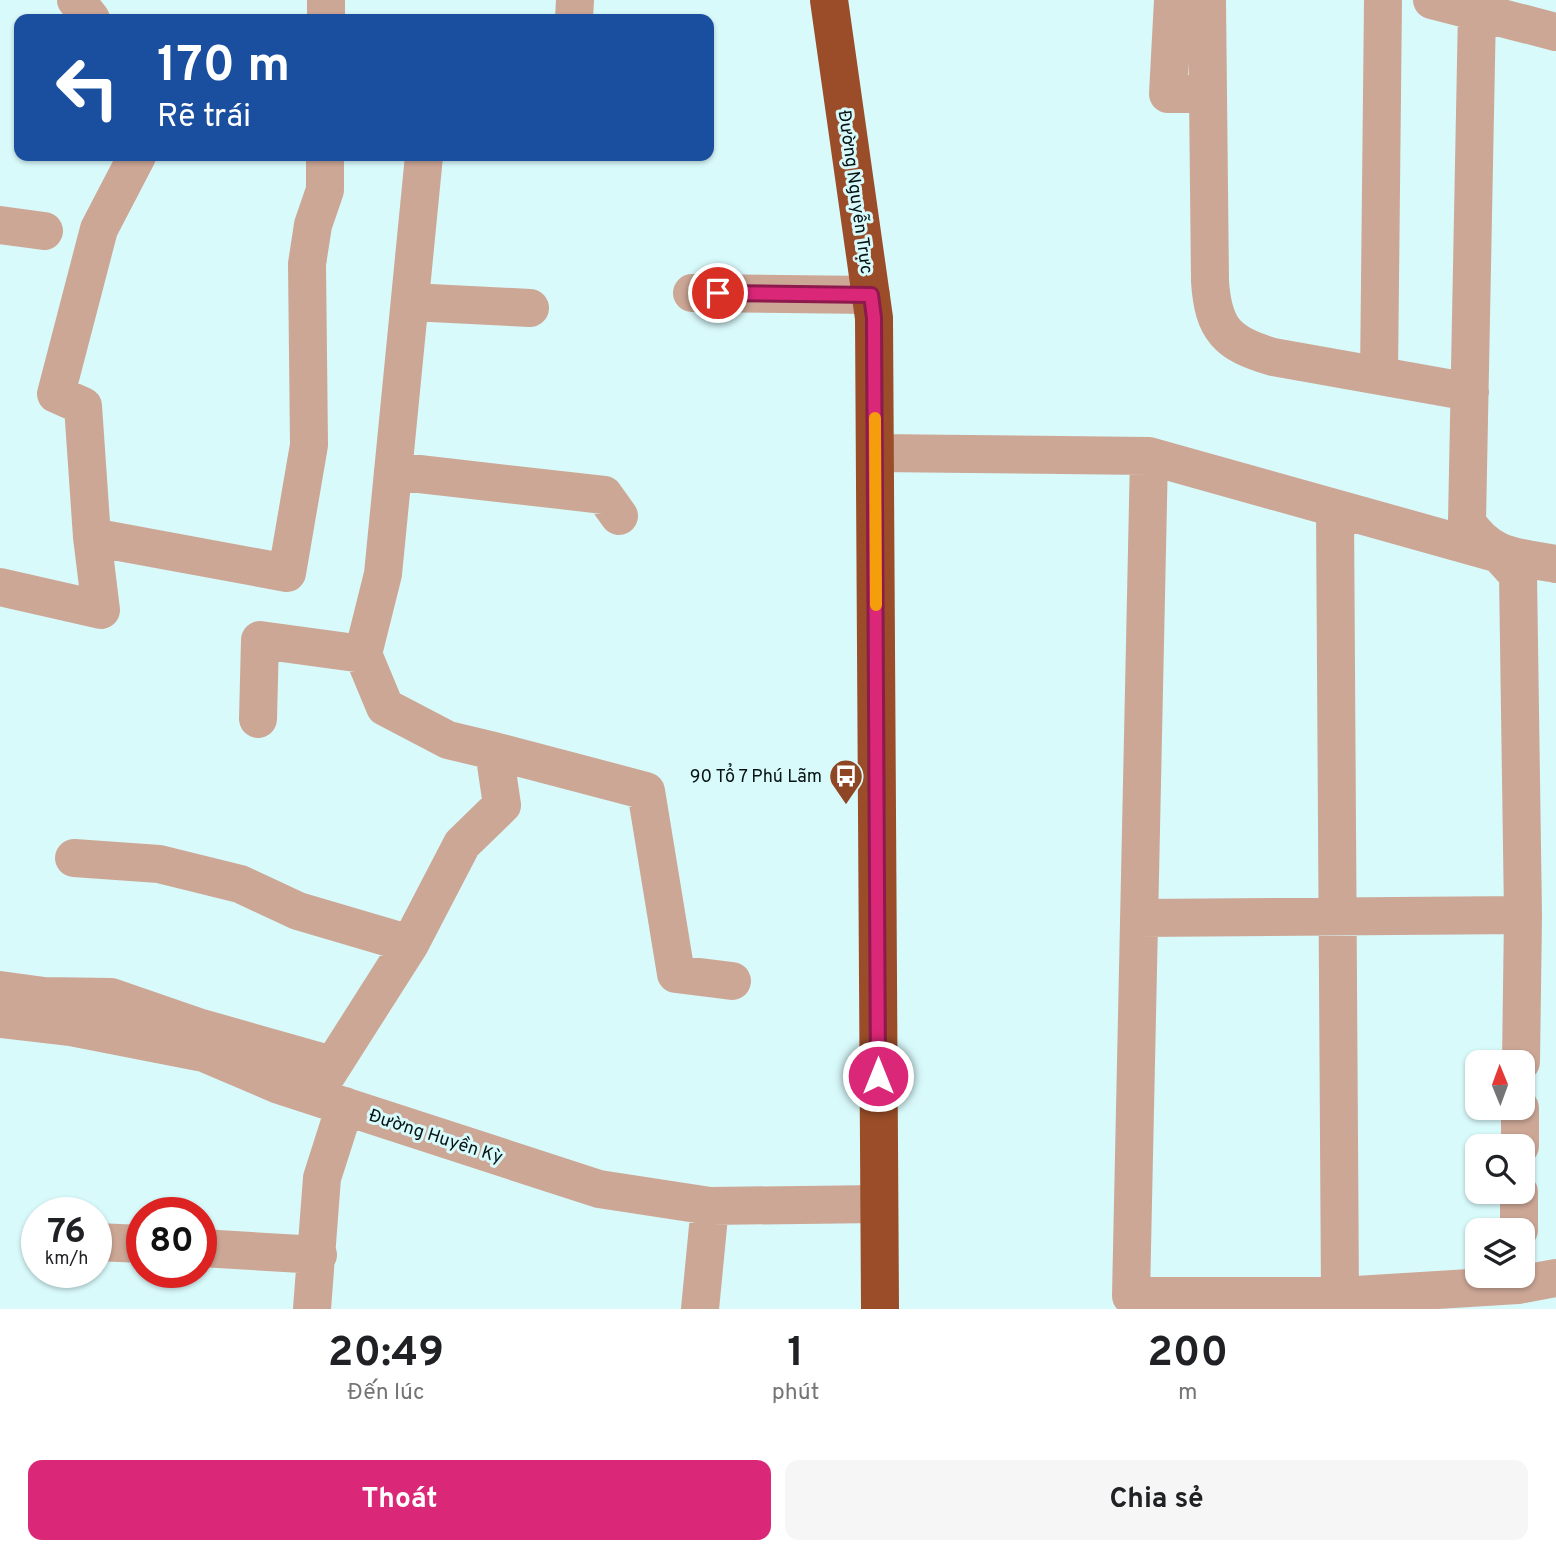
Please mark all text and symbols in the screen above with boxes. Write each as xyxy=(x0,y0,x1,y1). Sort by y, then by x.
text: 170 m xyxy=(157,37,290,99)
icon: left xyxy=(42,42,133,133)
text: Rẽ trái xyxy=(157,98,251,138)
street label: Đường Nguyễn Trực xyxy=(832,109,879,276)
pin xyxy=(688,263,748,323)
icon: arrive xyxy=(699,274,737,312)
bus stop icon: 90 Tổ 7 Phú Lãm xyxy=(827,757,865,806)
place label: 90 Tổ 7 Phú Lãm xyxy=(690,762,822,789)
position arrow xyxy=(841,1039,915,1113)
north arrow xyxy=(1465,1050,1535,1120)
map controls xyxy=(1465,1050,1535,1288)
street label: Đường Huyền Kỳ xyxy=(365,1104,506,1170)
button: search xyxy=(1465,1134,1535,1204)
speed limit sign: 80 xyxy=(126,1197,217,1288)
text: 76 xyxy=(47,1211,86,1255)
button: layers xyxy=(1465,1218,1535,1288)
text: km/h xyxy=(45,1248,88,1271)
text: 20:49 xyxy=(328,1328,444,1381)
text: 1 xyxy=(787,1328,804,1381)
text: 200 xyxy=(1147,1328,1228,1381)
text: Đến lúc xyxy=(347,1379,425,1408)
text: phút xyxy=(772,1379,819,1408)
text: m xyxy=(1178,1379,1197,1408)
button: Thoát xyxy=(28,1460,771,1540)
button: Chia sẻ xyxy=(785,1460,1528,1540)

